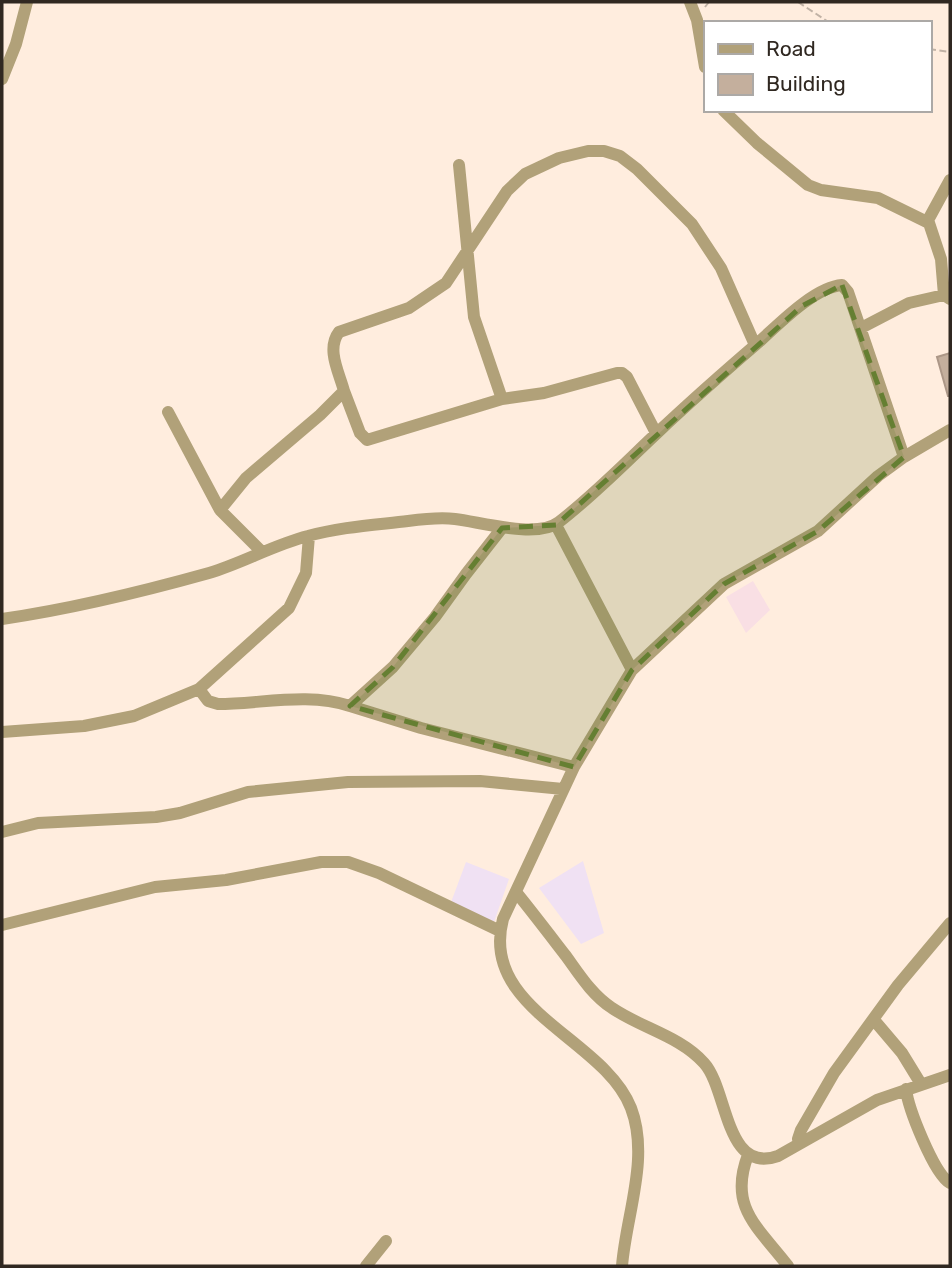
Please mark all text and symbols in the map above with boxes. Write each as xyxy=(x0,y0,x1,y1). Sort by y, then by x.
legend xyxy=(704,21,931,112)
text: Road xyxy=(766,36,816,61)
text: Building xyxy=(766,71,846,96)

